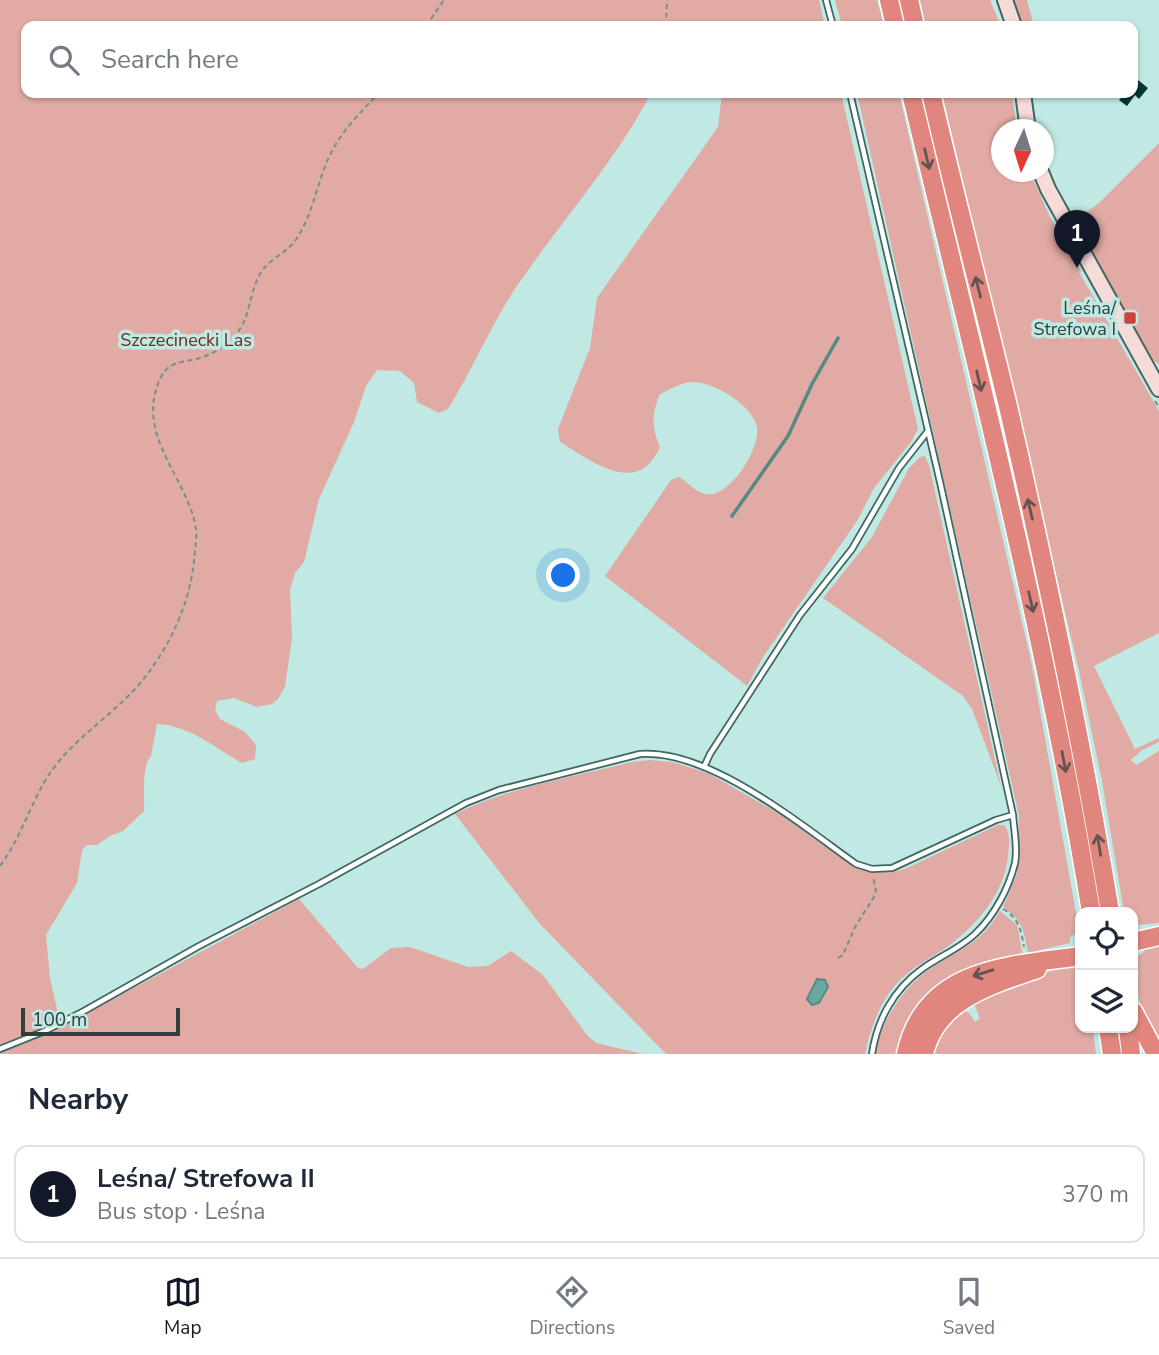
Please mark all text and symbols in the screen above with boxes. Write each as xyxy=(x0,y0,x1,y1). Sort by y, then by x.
search box xyxy=(21,21,1138,98)
icon: search xyxy=(45,41,83,79)
text: Search here xyxy=(101,42,239,77)
north arrow xyxy=(991,119,1054,182)
one-way arrow xyxy=(921,147,934,170)
pin: 1 xyxy=(1054,210,1100,268)
one-way arrow xyxy=(971,276,984,299)
place label: Leśna/ Strefowa I xyxy=(1033,296,1117,341)
marker: Leśna/ Strefowa I xyxy=(1122,310,1138,326)
park label: Szczecinecki Las xyxy=(120,328,252,352)
one-way arrow xyxy=(973,369,986,391)
one-way arrow xyxy=(1023,498,1037,521)
your location xyxy=(546,558,580,592)
one-way arrow xyxy=(1025,590,1038,613)
one-way arrow xyxy=(1058,750,1072,773)
one-way arrow xyxy=(1092,834,1105,857)
map controls xyxy=(1075,907,1138,1033)
button: locate xyxy=(1075,907,1138,970)
one-way arrow xyxy=(972,967,994,980)
button: layers xyxy=(1075,970,1138,1033)
scale bar xyxy=(21,1005,180,1037)
text: 100 m xyxy=(32,1007,87,1033)
text: Nearby xyxy=(28,1079,128,1120)
text: Leśna/ Strefowa II xyxy=(97,1161,315,1196)
text: 1 xyxy=(46,1179,60,1210)
text: 370 m xyxy=(1062,1179,1129,1210)
text: Bus stop · Leśna xyxy=(97,1196,266,1227)
tab: Map xyxy=(164,1273,202,1341)
tab: Directions xyxy=(529,1273,615,1341)
tab: Saved xyxy=(943,1273,995,1341)

